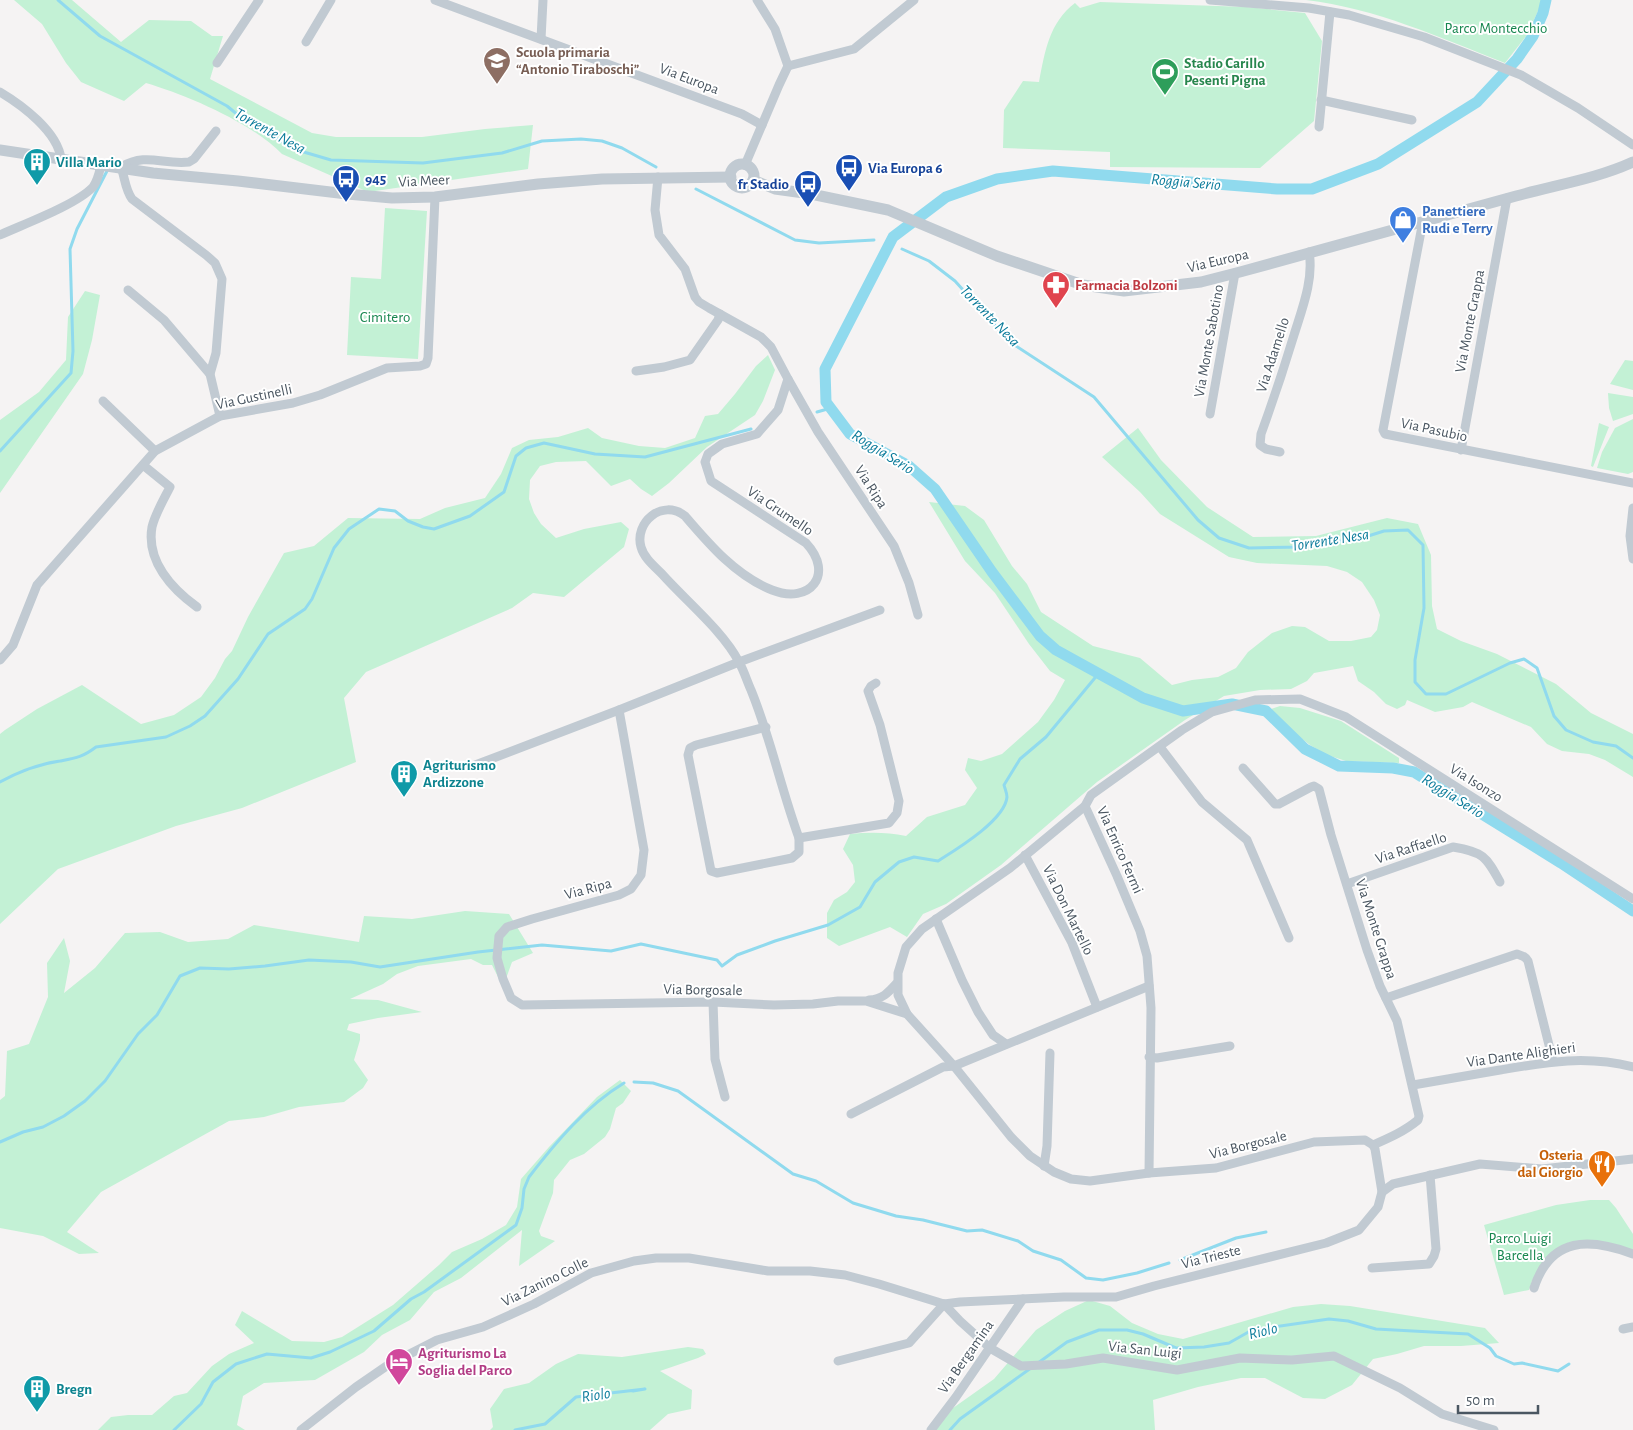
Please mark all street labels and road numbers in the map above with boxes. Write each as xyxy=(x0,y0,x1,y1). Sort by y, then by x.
street label: Via Europa xyxy=(657,61,721,97)
street label: Via Meer xyxy=(398,172,450,190)
street label: Via Europa xyxy=(1186,247,1250,275)
street label: Via Monte Grappa xyxy=(1453,268,1487,374)
street label: Via Monte Sabotino xyxy=(1192,283,1226,399)
street label: Via Adamello xyxy=(1254,316,1292,394)
street label: Via Gustinelli xyxy=(215,382,293,412)
street label: Via Pasubio xyxy=(1399,416,1469,444)
street label: Via Ripa xyxy=(852,463,890,511)
street label: Via Grumello xyxy=(744,483,816,539)
street label: Via Isonzo xyxy=(1447,761,1505,805)
street label: Via Enrico Fermi xyxy=(1094,804,1146,896)
street label: Via Raffaello xyxy=(1374,829,1448,867)
street label: Via Don Martello xyxy=(1040,863,1096,957)
street label: Via Ripa xyxy=(563,876,613,902)
street label: Via Monte Grappa xyxy=(1353,877,1399,981)
street label: Via Borgosale xyxy=(663,982,743,998)
street label: Via Dante Alighieri xyxy=(1466,1040,1576,1070)
street label: Via Borgosale xyxy=(1208,1128,1288,1162)
street label: Via Trieste xyxy=(1180,1242,1242,1272)
street label: Via Zanino Colle xyxy=(499,1255,591,1309)
street label: Via Bergamina xyxy=(935,1318,997,1396)
street label: Via San Luigi xyxy=(1108,1339,1182,1361)

